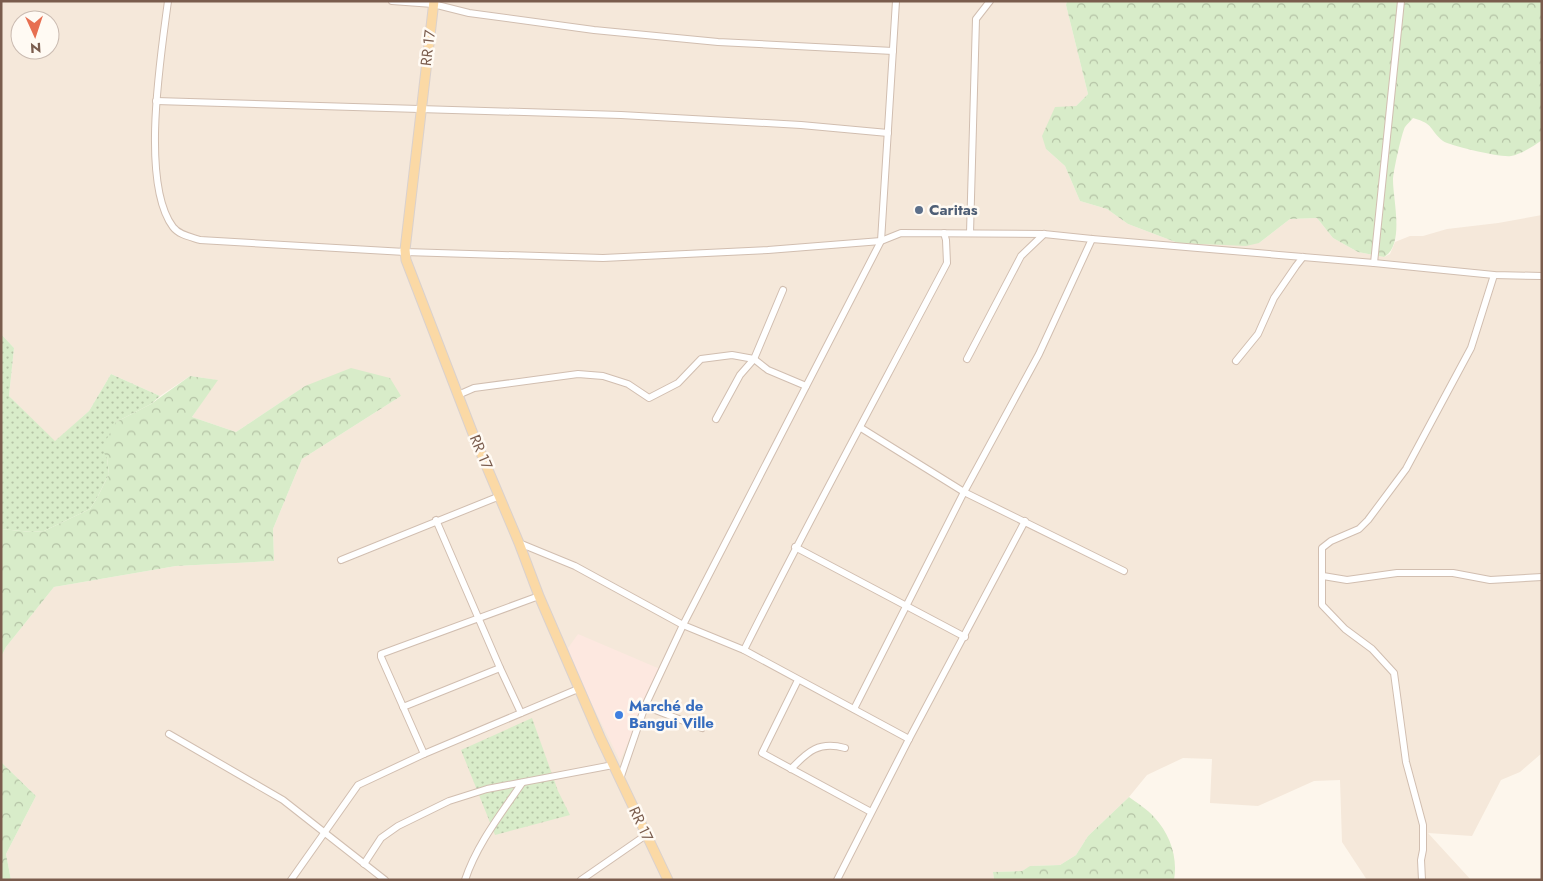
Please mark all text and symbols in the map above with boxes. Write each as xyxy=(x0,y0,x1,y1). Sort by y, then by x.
north arrow xyxy=(10,10,60,60)
street label: RR 17 xyxy=(415,29,441,67)
text: N xyxy=(30,38,42,58)
place label: Caritas xyxy=(929,199,978,221)
marker: Caritas xyxy=(913,204,925,216)
street label: RR 17 xyxy=(464,431,498,473)
place label: Marché de Bangui Ville xyxy=(629,695,714,734)
marker: Marché de Bangui Ville xyxy=(613,709,625,721)
street label: RR 17 xyxy=(623,803,659,845)

